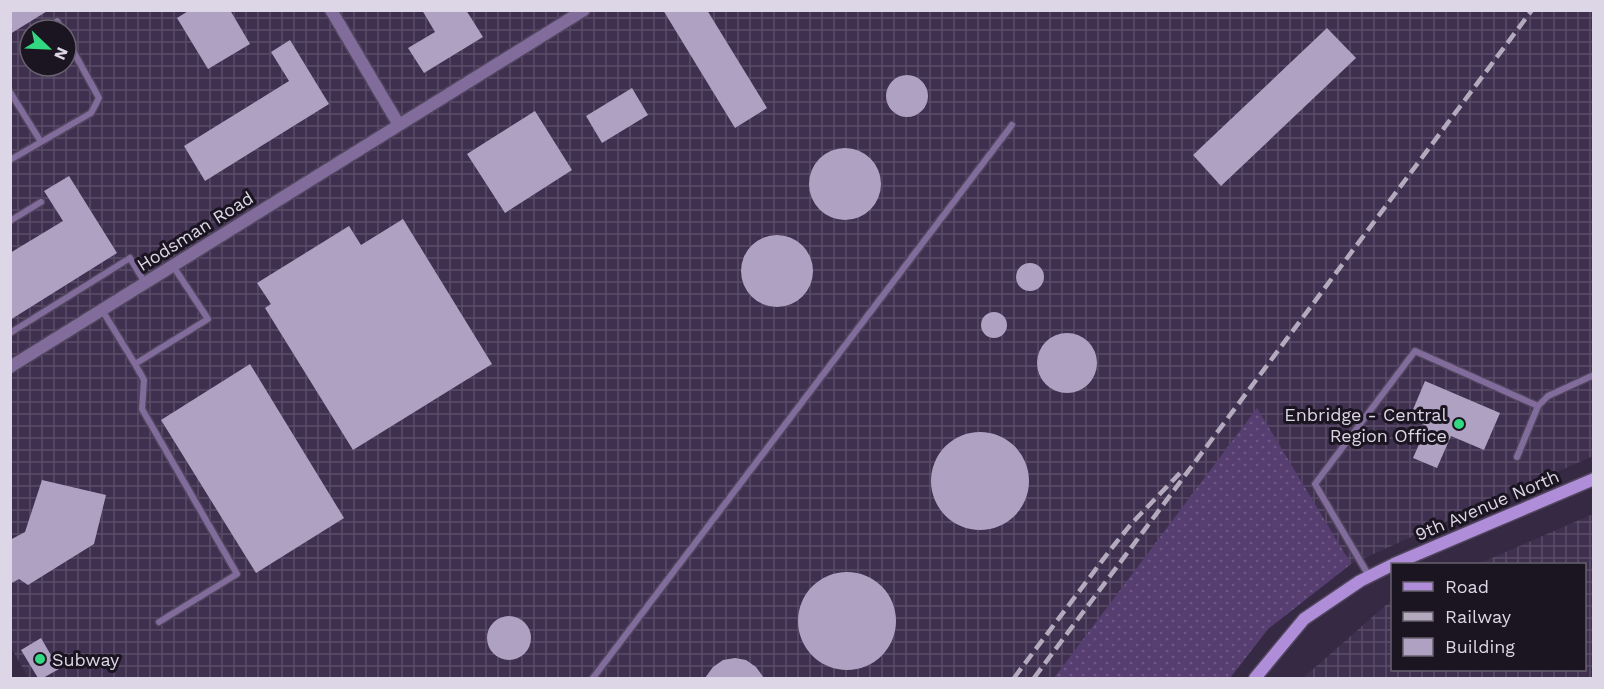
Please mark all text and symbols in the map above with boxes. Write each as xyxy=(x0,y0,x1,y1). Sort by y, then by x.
north arrow xyxy=(18,18,78,78)
text: N xyxy=(50,44,72,63)
street label: Hodsman Road xyxy=(133,187,257,275)
place label: Enbridge - Central Region Office xyxy=(1284,404,1447,446)
marker: Enbridge - Central Region Office xyxy=(1452,417,1466,431)
street label: 9th Avenue North xyxy=(1412,465,1562,545)
legend xyxy=(1391,563,1586,671)
text: Road xyxy=(1445,576,1489,597)
text: Railway xyxy=(1445,606,1512,627)
text: Building xyxy=(1445,636,1515,657)
place label: Subway xyxy=(52,649,120,670)
marker: Subway xyxy=(33,652,47,666)

